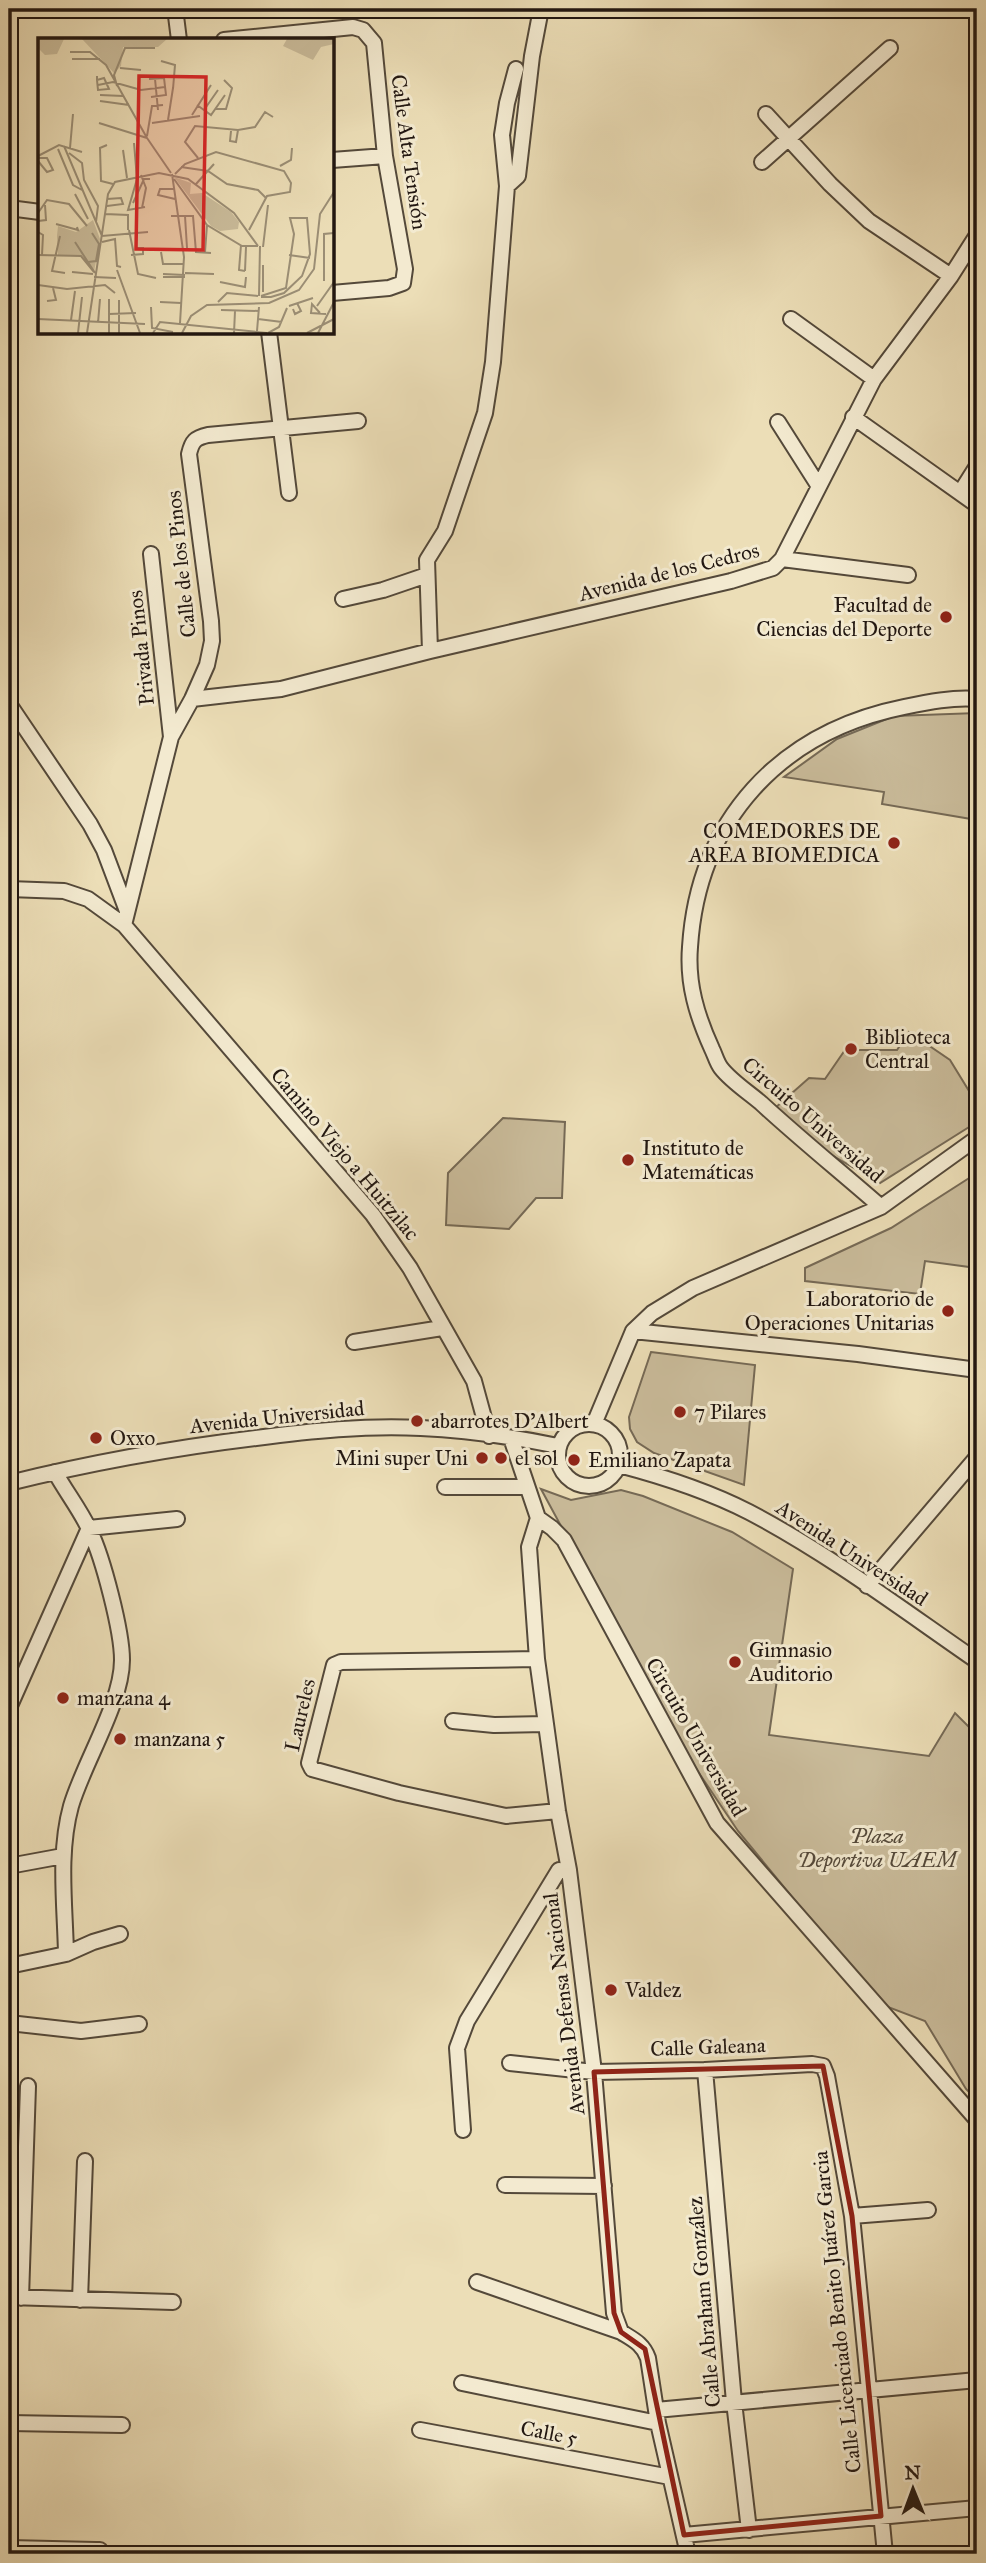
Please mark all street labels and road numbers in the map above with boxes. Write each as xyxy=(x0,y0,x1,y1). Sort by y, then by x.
street label: Calle Alta Tensión xyxy=(385,73,433,231)
street label: Calle de los Pinos xyxy=(160,489,202,639)
street label: Avenida de los Cedros xyxy=(575,537,762,607)
street label: Privada Pinos xyxy=(122,589,160,707)
street label: Circuito Universidad xyxy=(737,1051,889,1189)
street label: Camino Viejo a Huitzilac xyxy=(265,1062,425,1246)
street label: Avenida Universidad xyxy=(187,1395,366,1439)
street label: Avenida Universidad xyxy=(770,1494,933,1612)
street label: Circuito Universidad xyxy=(640,1653,752,1821)
street label: Laureles xyxy=(279,1676,321,1754)
street label: Avenida Defensa Nacional xyxy=(537,1891,591,2118)
street label: Calle Galeana xyxy=(650,2032,766,2062)
street label: Calle Licenciado Benito Juárez Garcia xyxy=(807,2149,867,2474)
street label: Calle Abraham González xyxy=(682,2195,726,2409)
street label: Calle 5 xyxy=(518,2415,580,2451)

